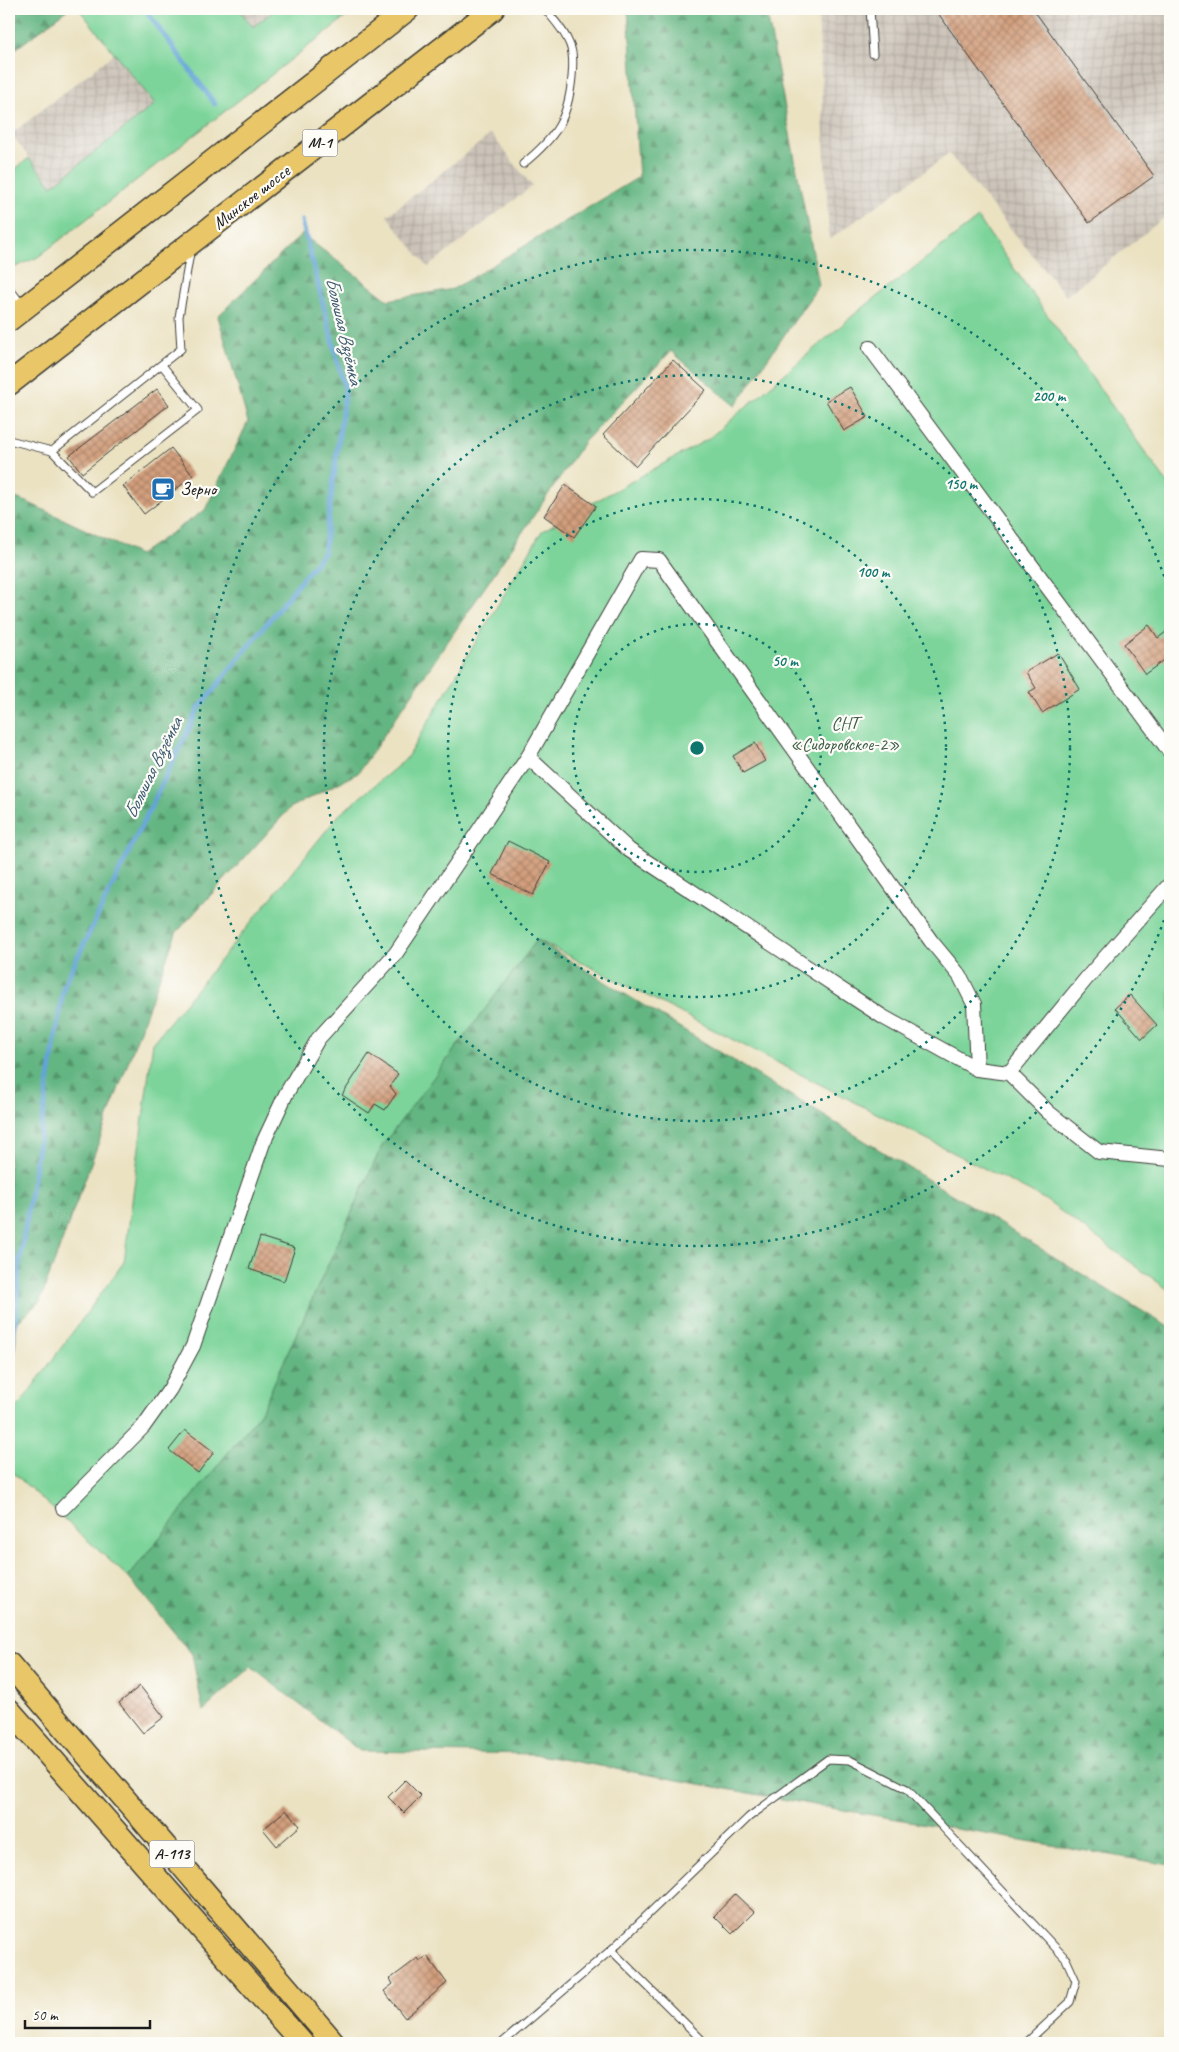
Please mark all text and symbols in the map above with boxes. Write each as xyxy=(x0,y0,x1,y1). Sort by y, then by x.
road number: М-1 xyxy=(302,130,338,156)
street label: Минское шоссе xyxy=(208,159,295,234)
water label: Большая Вязёмка xyxy=(320,275,368,389)
text: 200 m xyxy=(1033,387,1067,406)
text: 150 m xyxy=(945,475,979,494)
cafe icon: Зерно xyxy=(150,476,176,502)
place label: Зерно xyxy=(180,478,218,500)
text: 100 m xyxy=(857,563,891,582)
text: 50 m xyxy=(772,652,799,671)
water label: Большая Вязёмка xyxy=(118,712,189,822)
park label: СНТ «Сидоровское-2» xyxy=(790,712,900,755)
centre of rings xyxy=(688,739,706,757)
road number: А-113 xyxy=(150,1840,194,1868)
scale bar xyxy=(25,1997,150,2029)
text: 50 m xyxy=(32,2006,59,2025)

